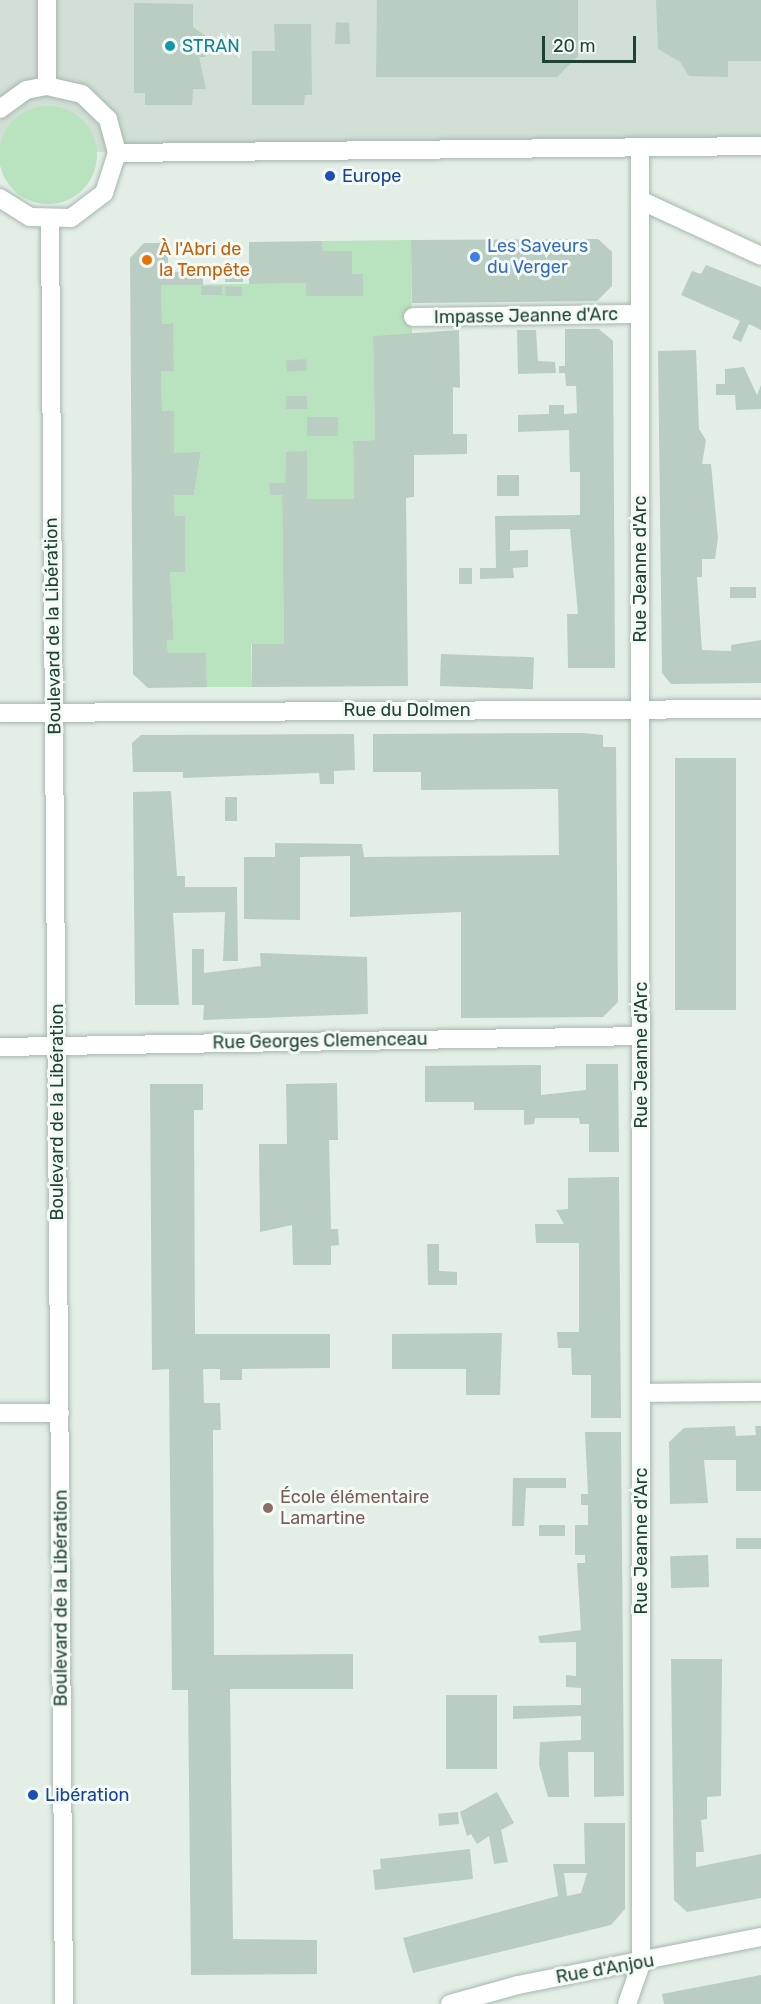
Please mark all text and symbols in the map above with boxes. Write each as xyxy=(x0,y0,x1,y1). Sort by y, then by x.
scale bar xyxy=(545,24,640,62)
place label: STRAN xyxy=(182,35,240,57)
text: 20 m xyxy=(553,35,595,57)
marker: STRAN xyxy=(163,39,177,53)
place label: Europe xyxy=(342,165,401,187)
marker: Europe xyxy=(323,169,337,183)
place label: Les Saveurs du Verger xyxy=(487,236,588,278)
place label: À l'Abri de la Tempête xyxy=(159,239,250,282)
marker: Les Saveurs du Verger xyxy=(468,250,482,264)
marker: À l'Abri de la Tempête xyxy=(140,253,154,267)
street label: Impasse Jeanne d'Arc xyxy=(434,304,618,328)
street label: Rue Jeanne d'Arc xyxy=(629,496,651,642)
street label: Boulevard de la Libération xyxy=(40,517,66,735)
street label: Rue du Dolmen xyxy=(343,699,471,721)
street label: Rue Jeanne d'Arc xyxy=(630,982,652,1128)
street label: Boulevard de la Libération xyxy=(46,1003,68,1221)
street label: Rue Georges Clemenceau xyxy=(212,1028,428,1054)
street label: Rue Jeanne d'Arc xyxy=(630,1468,652,1614)
place label: École élémentaire Lamartine xyxy=(280,1487,429,1530)
street label: Boulevard de la Libération xyxy=(50,1489,72,1707)
marker: École élémentaire Lamartine xyxy=(261,1501,275,1515)
place label: Libération xyxy=(45,1784,129,1806)
marker: Libération xyxy=(26,1788,40,1802)
street label: Rue d'Anjou xyxy=(554,1950,656,1988)

